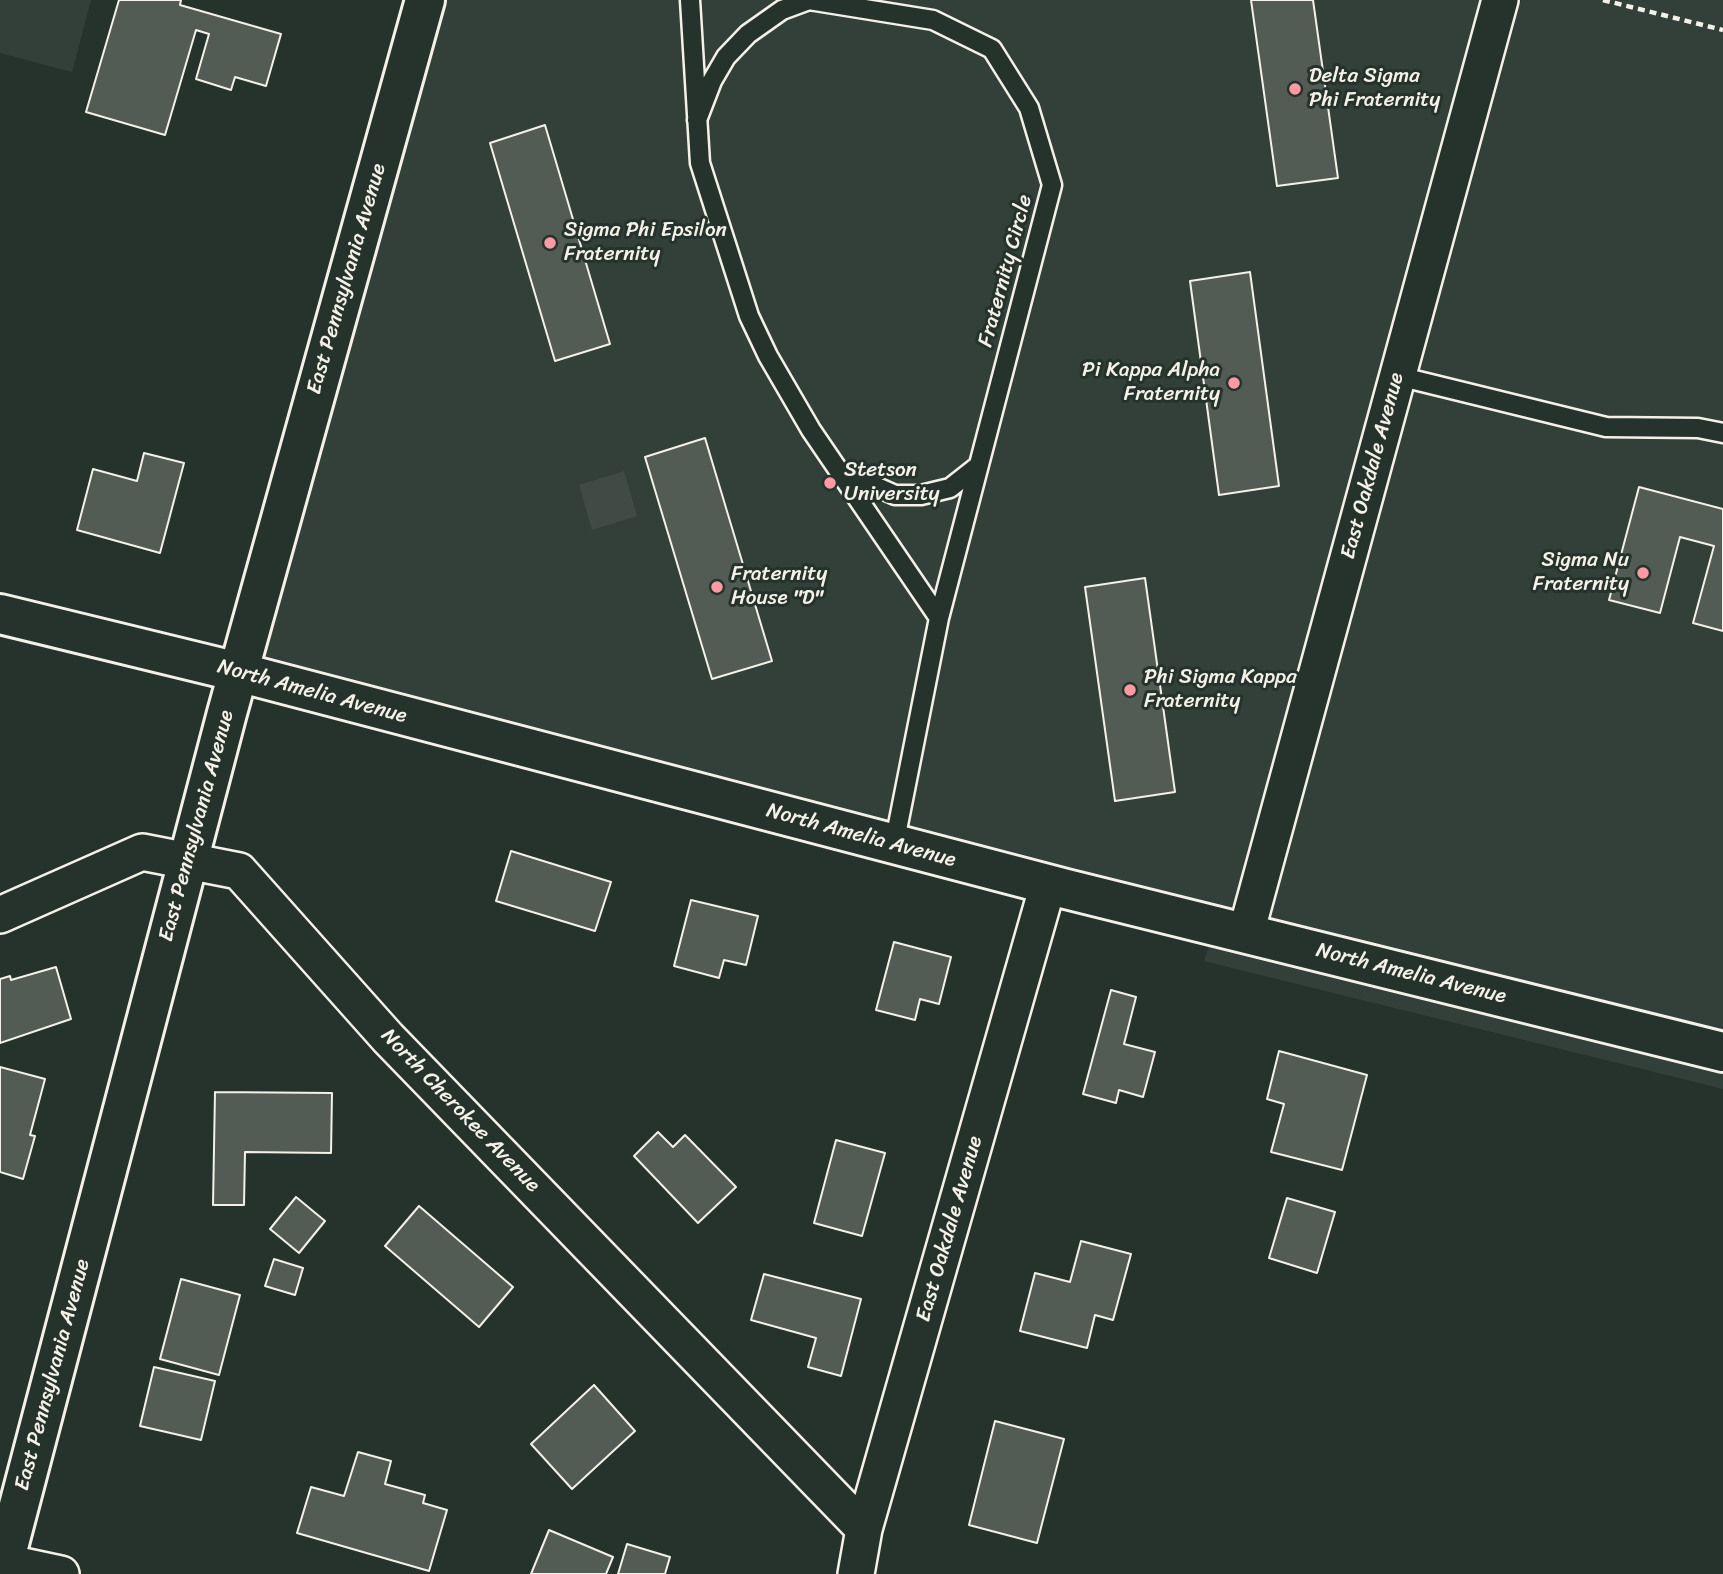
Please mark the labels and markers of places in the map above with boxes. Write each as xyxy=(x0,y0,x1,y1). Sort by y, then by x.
place label: Delta Sigma Phi Fraternity xyxy=(1309,64,1440,114)
marker: Delta Sigma Phi Fraternity xyxy=(1287,81,1303,97)
place label: Sigma Phi Epsilon Fraternity xyxy=(564,218,727,268)
marker: Sigma Phi Epsilon Fraternity xyxy=(542,235,558,251)
place label: Pi Kappa Alpha Fraternity xyxy=(1082,358,1220,408)
marker: Pi Kappa Alpha Fraternity xyxy=(1226,375,1242,391)
place label: Stetson University xyxy=(844,458,940,508)
marker: Stetson University xyxy=(822,475,838,491)
place label: Sigma Nu Fraternity xyxy=(1533,548,1629,598)
place label: Fraternity House "D" xyxy=(731,562,827,612)
marker: Sigma Nu Fraternity xyxy=(1635,565,1651,581)
marker: Fraternity House "D" xyxy=(709,579,725,595)
place label: Phi Sigma Kappa Fraternity xyxy=(1144,665,1297,715)
marker: Phi Sigma Kappa Fraternity xyxy=(1122,682,1138,698)

